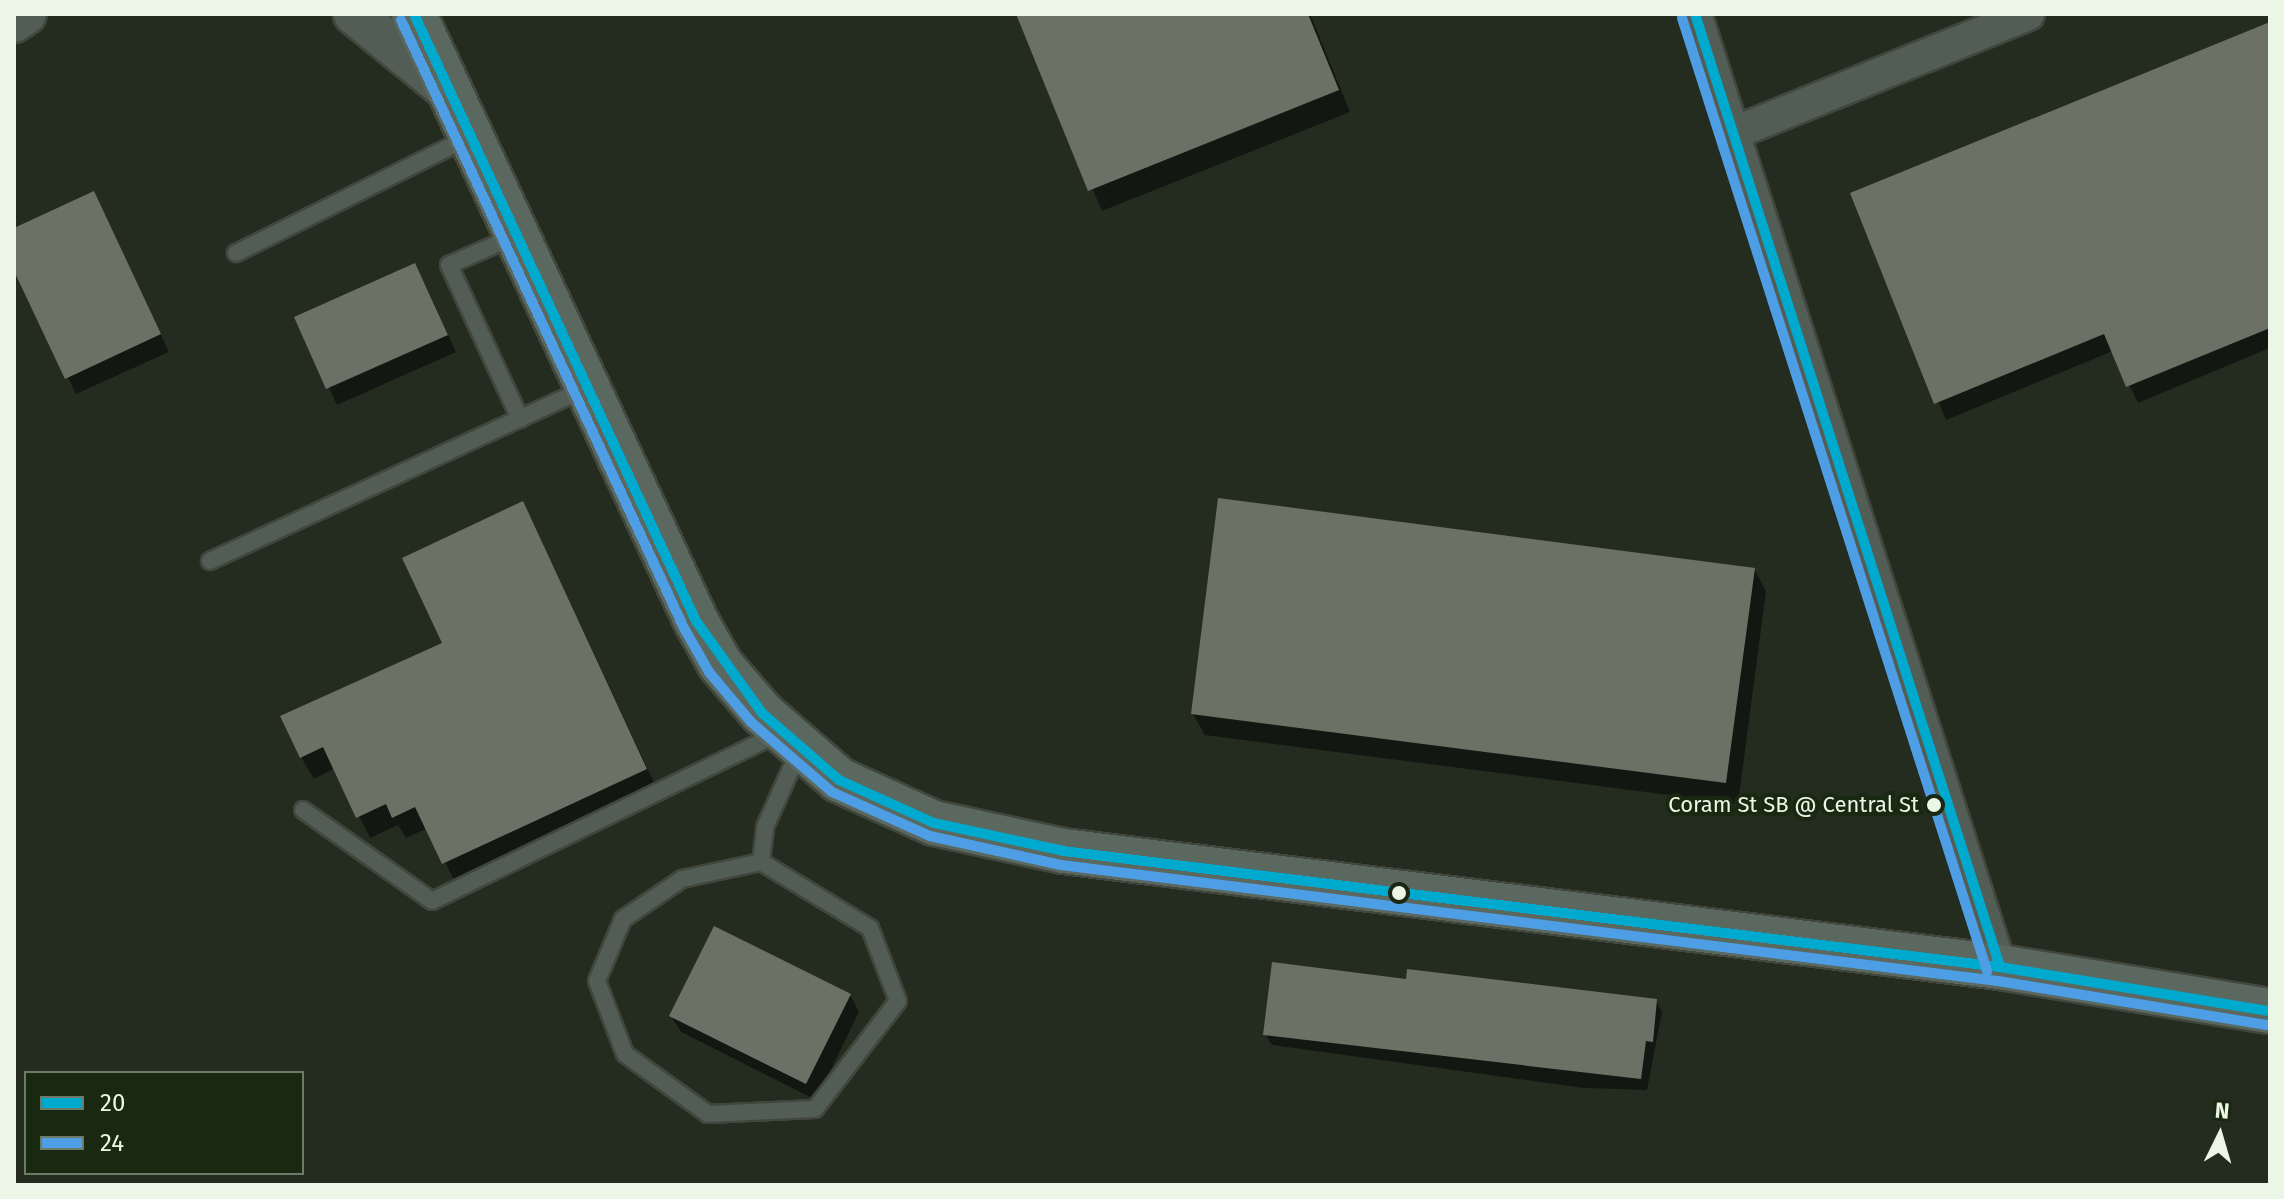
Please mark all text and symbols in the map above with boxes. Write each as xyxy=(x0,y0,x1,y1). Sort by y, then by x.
place label: Coram St SB @ Central St xyxy=(1668,792,1919,818)
marker: Coram St SB @ Central St xyxy=(1926,797,1942,813)
unlabelled marker xyxy=(1391,885,1407,901)
legend xyxy=(24,1071,304,1175)
text: 20 xyxy=(100,1089,125,1117)
north arrow xyxy=(2180,1095,2260,1175)
text: N xyxy=(2214,1097,2231,1125)
text: 24 xyxy=(100,1129,124,1157)

